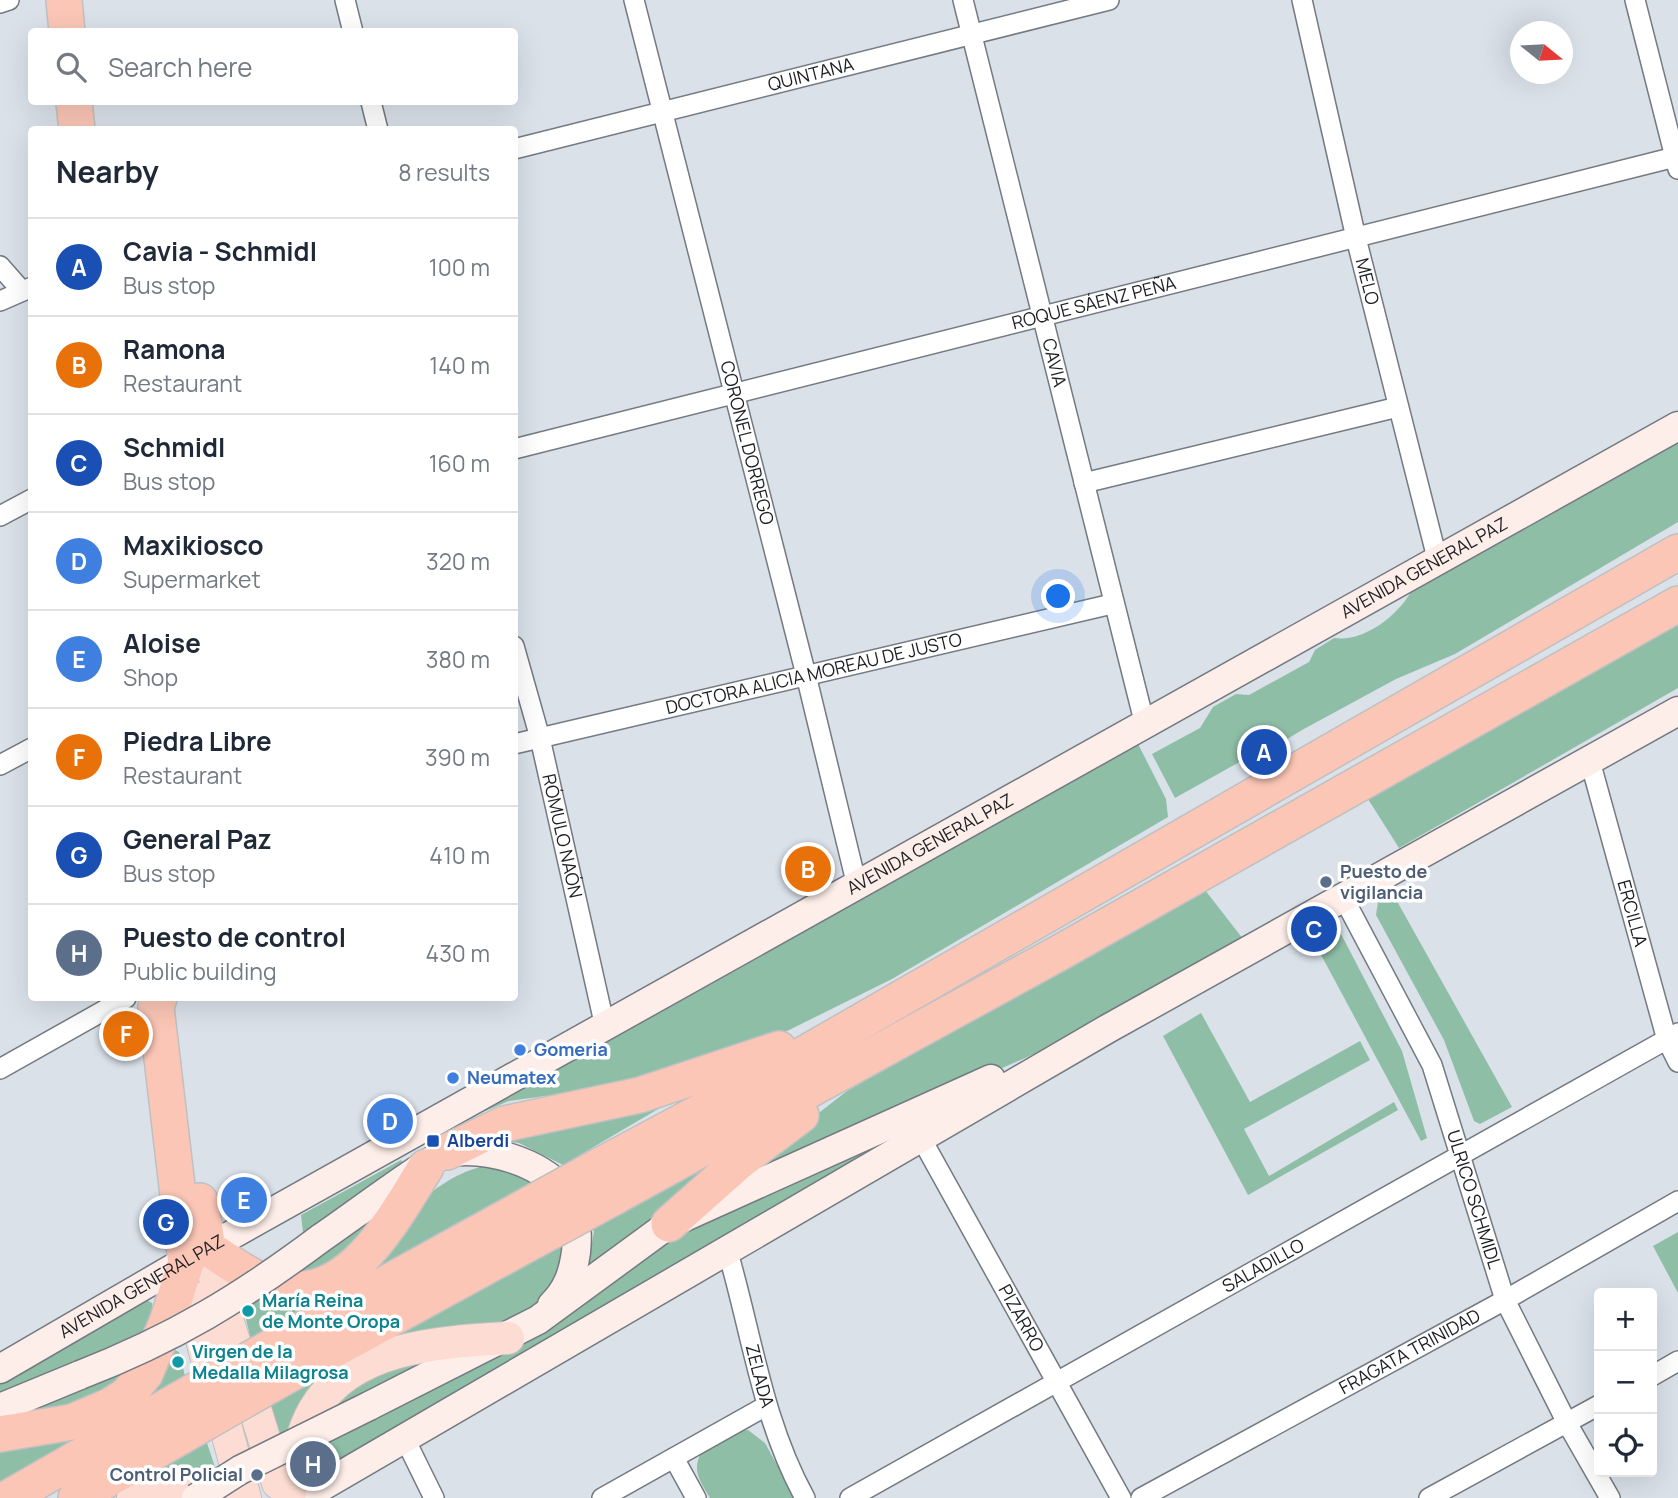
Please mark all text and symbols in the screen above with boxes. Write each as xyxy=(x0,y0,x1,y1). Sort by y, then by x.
north arrow xyxy=(1510,21,1573,84)
search box xyxy=(28,28,518,105)
icon: search xyxy=(52,48,90,86)
text: Search here xyxy=(108,49,253,85)
street label: QUINTANA xyxy=(765,51,857,96)
text: Nearby xyxy=(56,151,159,192)
text: 8 results xyxy=(398,156,490,188)
text: Cavia - Schmidl xyxy=(123,233,317,269)
text: A xyxy=(71,251,87,283)
text: 100 m xyxy=(429,251,490,283)
street label: MELO xyxy=(1351,255,1385,307)
text: Bus stop xyxy=(123,269,215,301)
street label: ROQUE SÁENZ PEÑA xyxy=(1009,270,1179,334)
text: Ramona xyxy=(123,331,226,367)
street label: CAVIA xyxy=(1037,336,1073,390)
text: B xyxy=(72,349,86,381)
text: 140 m xyxy=(429,349,490,381)
street label: CORONEL DORREGO xyxy=(715,358,780,527)
text: Restaurant xyxy=(123,367,242,399)
text: Schmidl xyxy=(123,429,225,465)
text: C xyxy=(71,447,88,479)
text: 160 m xyxy=(429,447,490,479)
text: Bus stop xyxy=(123,465,215,497)
street label: AVENIDA GENERAL PAZ xyxy=(1336,511,1511,623)
text: Maxikiosco xyxy=(123,527,264,563)
text: D xyxy=(71,545,87,577)
text: 320 m xyxy=(426,545,490,577)
text: Supermarket xyxy=(123,563,261,595)
your location xyxy=(1041,579,1075,613)
text: Aloise xyxy=(123,625,201,661)
street label: DOCTORA ALICIA MOREAU DE JUSTO xyxy=(663,627,964,719)
text: E xyxy=(72,643,86,675)
text: 380 m xyxy=(426,643,490,675)
text: Shop xyxy=(123,661,178,693)
text: Piedra Libre xyxy=(123,723,272,759)
pin: A xyxy=(1241,726,1287,778)
text: F xyxy=(73,741,85,773)
text: 390 m xyxy=(425,741,490,773)
text: Restaurant xyxy=(123,759,242,791)
street label: RÓMULO NAÓN xyxy=(537,771,589,900)
street label: AVENIDA GENERAL PAZ xyxy=(842,787,1017,899)
text: General Paz xyxy=(123,821,272,857)
text: G xyxy=(71,839,87,871)
text: 410 m xyxy=(429,839,490,871)
pin: B xyxy=(785,843,831,895)
text: Bus stop xyxy=(123,857,215,889)
place label: Puesto de vigilancia xyxy=(1340,859,1427,904)
marker: Puesto de vigilancia xyxy=(1318,874,1334,890)
street label: ERCILLA xyxy=(1612,877,1654,950)
pin: C xyxy=(1291,903,1337,955)
text: Puesto de control xyxy=(123,919,346,955)
text: H xyxy=(71,937,87,969)
text: 430 m xyxy=(426,937,490,969)
text: Public building xyxy=(123,955,277,987)
pin: F xyxy=(103,1008,149,1060)
place label: Gomeria xyxy=(534,1037,608,1061)
marker: Gomeria xyxy=(512,1042,528,1058)
place label: Neumatex xyxy=(467,1065,556,1089)
marker: Neumatex xyxy=(445,1070,461,1086)
pin: D xyxy=(367,1095,413,1147)
street label: ULRICO SCHMIDL xyxy=(1442,1127,1508,1272)
place label: Alberdi xyxy=(447,1128,509,1152)
marker: Alberdi xyxy=(425,1133,441,1149)
pin: E xyxy=(221,1174,267,1226)
pin: G xyxy=(143,1196,189,1248)
street label: AVENIDA GENERAL PAZ xyxy=(54,1228,228,1343)
street label: SALADILLO xyxy=(1217,1232,1308,1298)
street label: PIZARRO xyxy=(994,1280,1050,1355)
place label: María Reina de Monte Oropa xyxy=(262,1288,400,1333)
map controls xyxy=(1594,1288,1657,1477)
button: + xyxy=(1594,1288,1657,1351)
marker: María Reina de Monte Oropa xyxy=(240,1303,256,1319)
street label: FRAGATA TRINIDAD xyxy=(1334,1303,1484,1399)
place label: Virgen de la Medalla Milagrosa xyxy=(192,1339,349,1384)
street label: ZELADA xyxy=(741,1341,781,1411)
button: − xyxy=(1594,1351,1657,1414)
marker: Virgen de la Medalla Milagrosa xyxy=(170,1354,186,1370)
button: locate xyxy=(1594,1414,1657,1477)
pin: H xyxy=(290,1438,336,1490)
place label: Control Policial xyxy=(110,1462,243,1486)
marker: Control Policial xyxy=(249,1467,265,1483)

